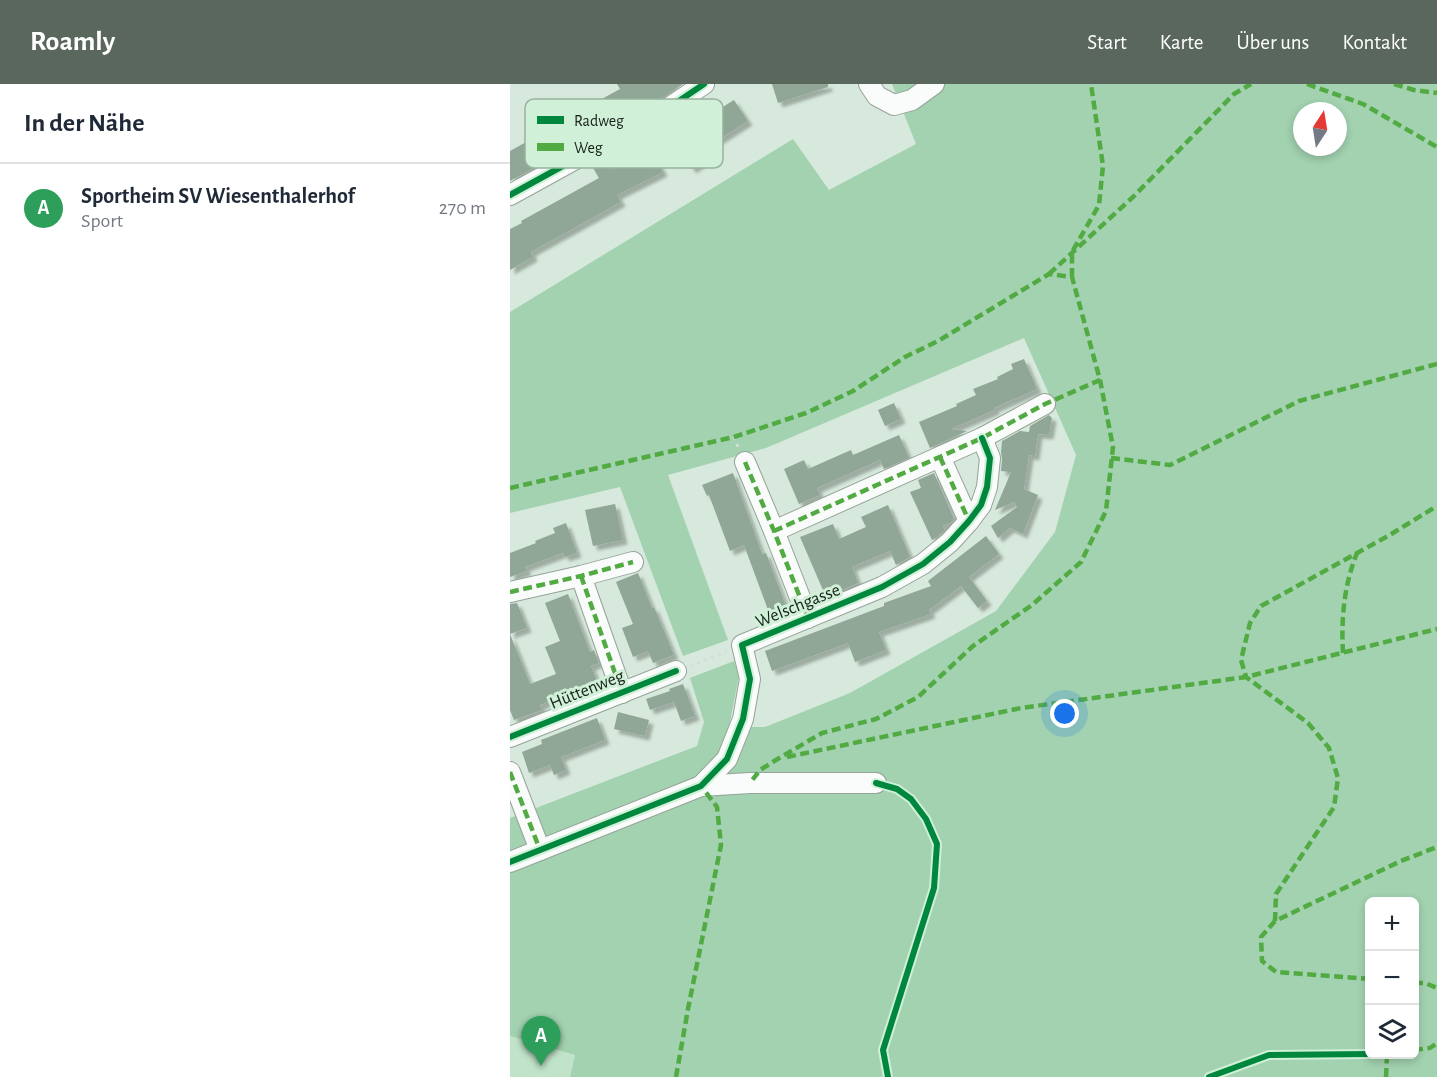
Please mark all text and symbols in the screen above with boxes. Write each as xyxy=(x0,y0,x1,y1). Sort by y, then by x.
text: Roamly xyxy=(30,28,115,56)
text: Start xyxy=(1087,32,1127,53)
text: Karte xyxy=(1160,32,1203,53)
text: Über uns xyxy=(1236,32,1309,53)
text: Kontakt xyxy=(1342,32,1407,53)
legend xyxy=(525,99,723,168)
north arrow xyxy=(1293,102,1347,156)
text: In der Nähe xyxy=(24,110,144,136)
text: Radweg xyxy=(574,113,624,129)
text: Weg xyxy=(574,140,603,156)
text: Sportheim SV Wiesenthalerhof xyxy=(81,185,355,207)
text: A xyxy=(38,198,50,218)
text: 270 m xyxy=(439,198,486,218)
text: Sport xyxy=(81,211,123,231)
street label: Welschgasse xyxy=(753,581,843,631)
street label: Hüttenweg xyxy=(547,667,627,713)
your location xyxy=(1050,699,1079,728)
map controls xyxy=(1365,897,1419,1059)
button: + xyxy=(1365,897,1419,951)
button: − xyxy=(1365,951,1419,1005)
button: layers xyxy=(1365,1005,1419,1059)
pin: A xyxy=(522,1016,561,1066)

